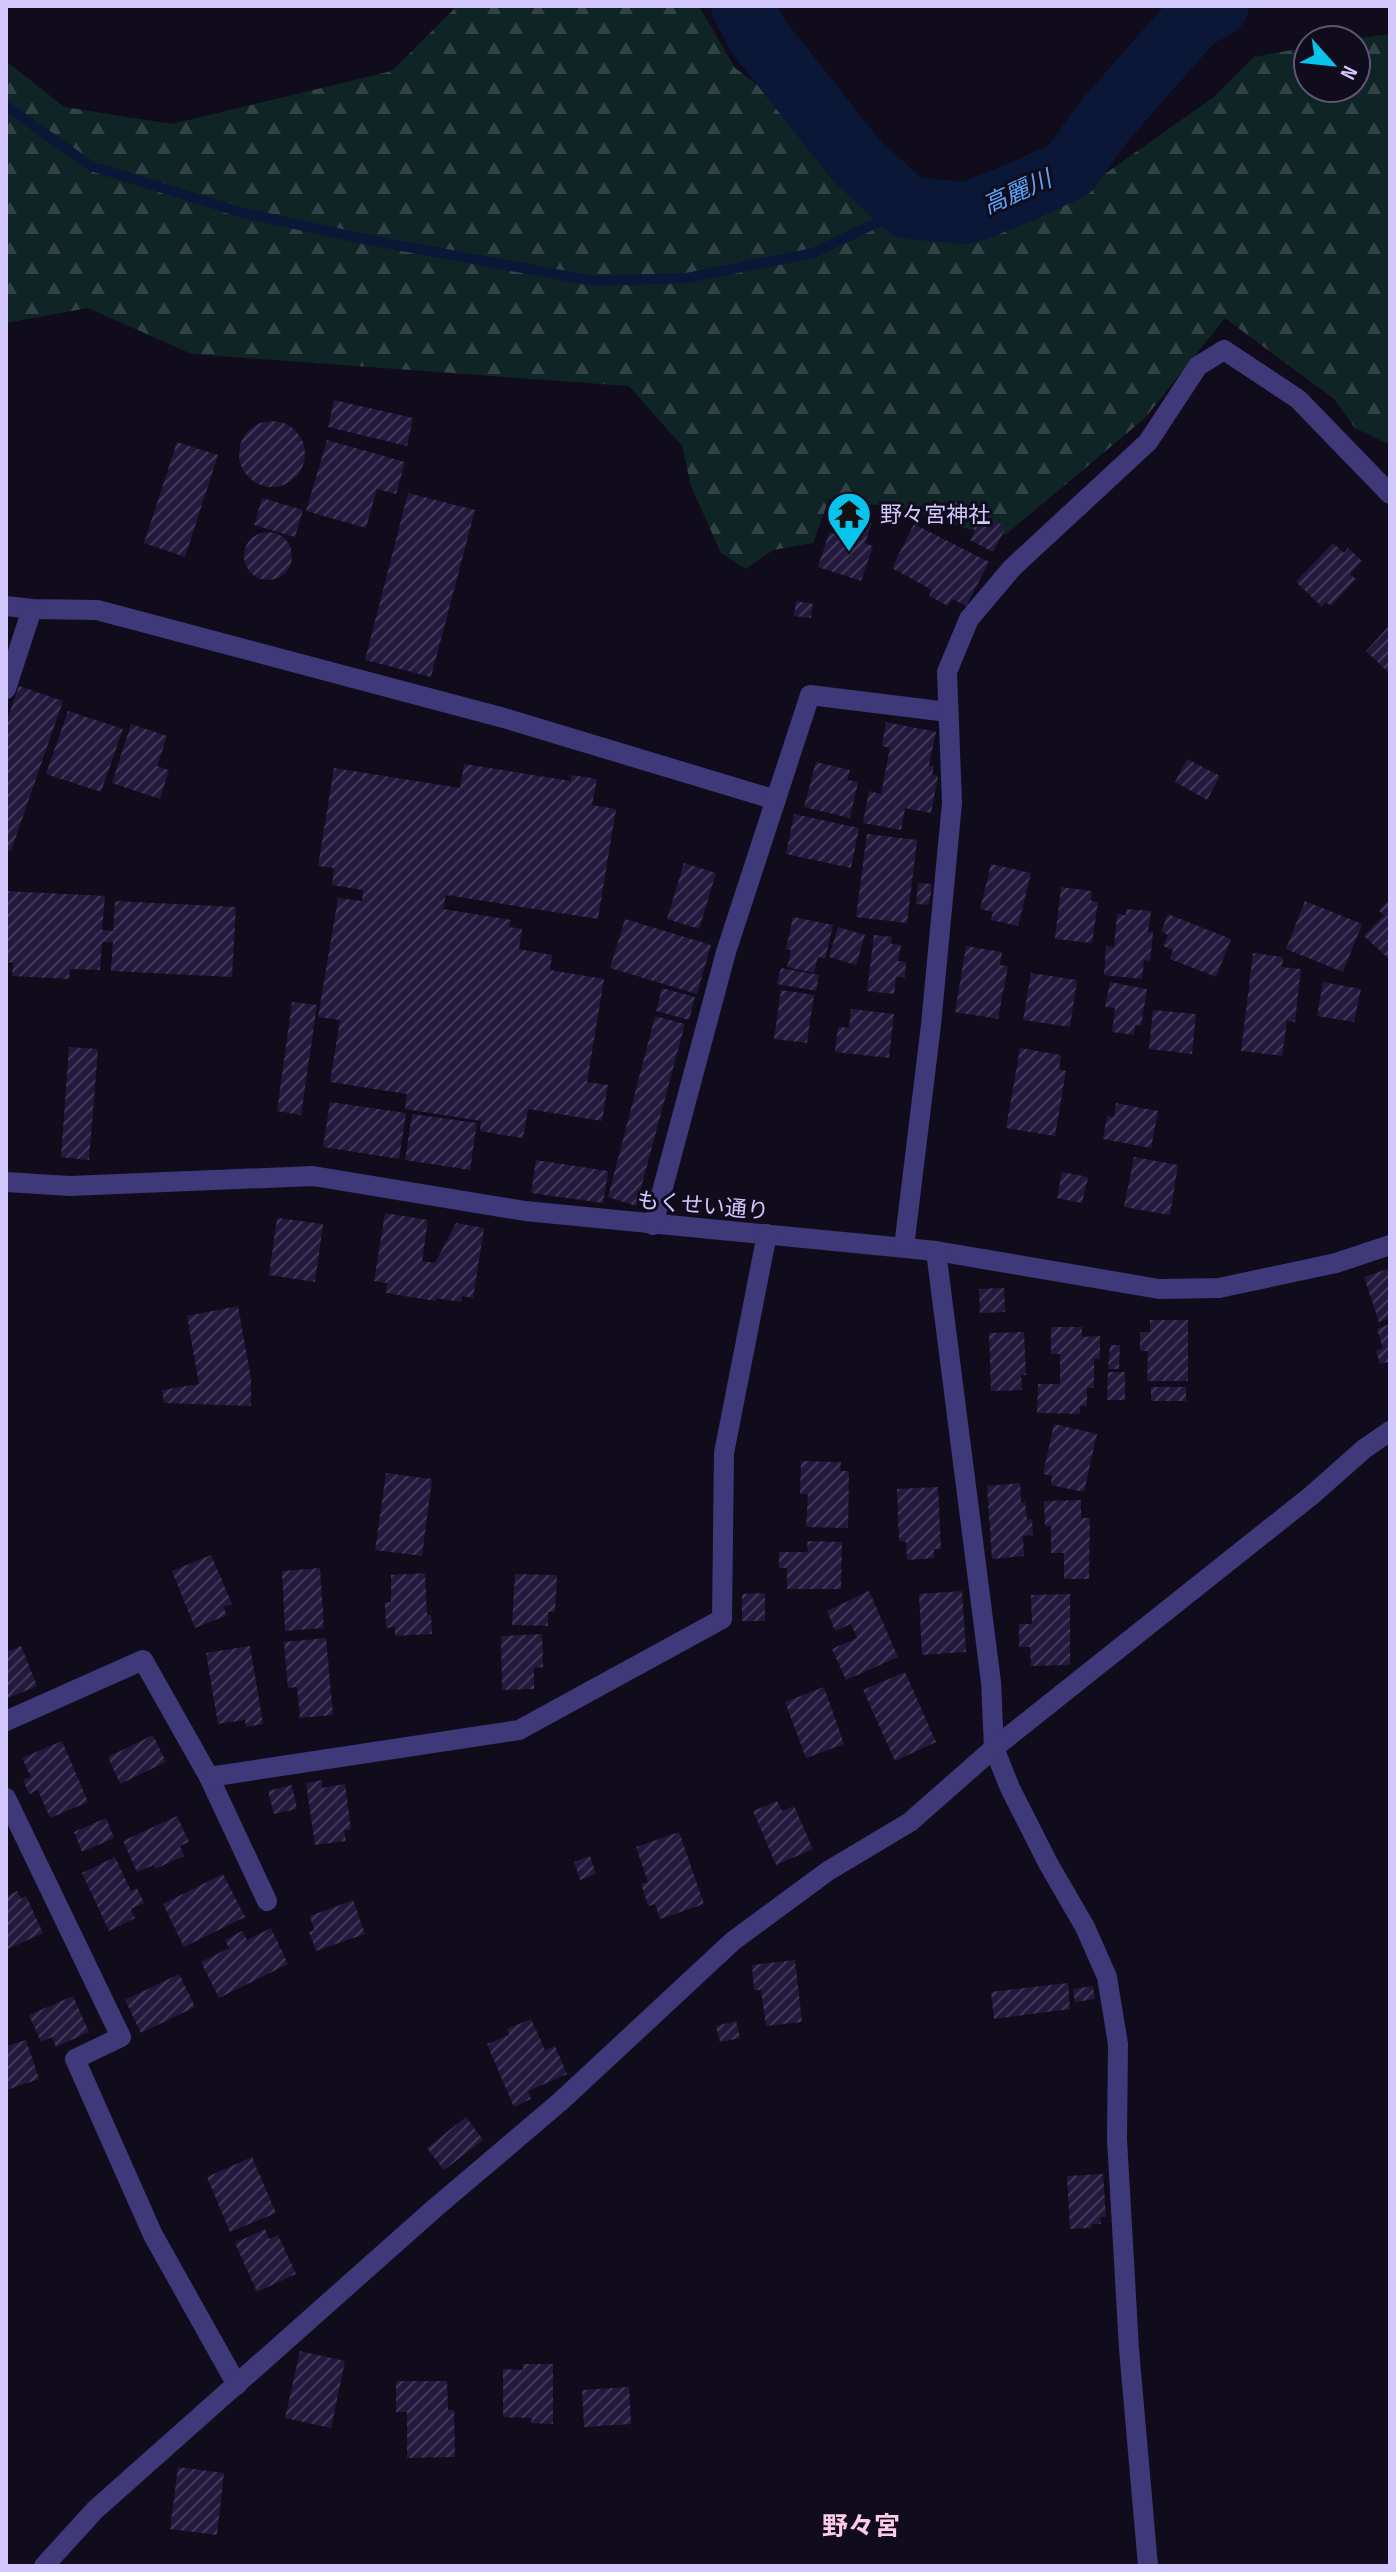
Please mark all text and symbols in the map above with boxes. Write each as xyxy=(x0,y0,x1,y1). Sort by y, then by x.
north arrow xyxy=(1292,24,1372,104)
text: N xyxy=(1334,61,1363,84)
water label: 高麗川 xyxy=(978,163,1059,220)
temple icon: 野々宮神社 xyxy=(825,490,873,553)
place label: 野々宮神社 xyxy=(880,502,990,529)
street label: もくせい通り xyxy=(636,1187,770,1226)
district label: 野々宮 xyxy=(822,2512,900,2543)

